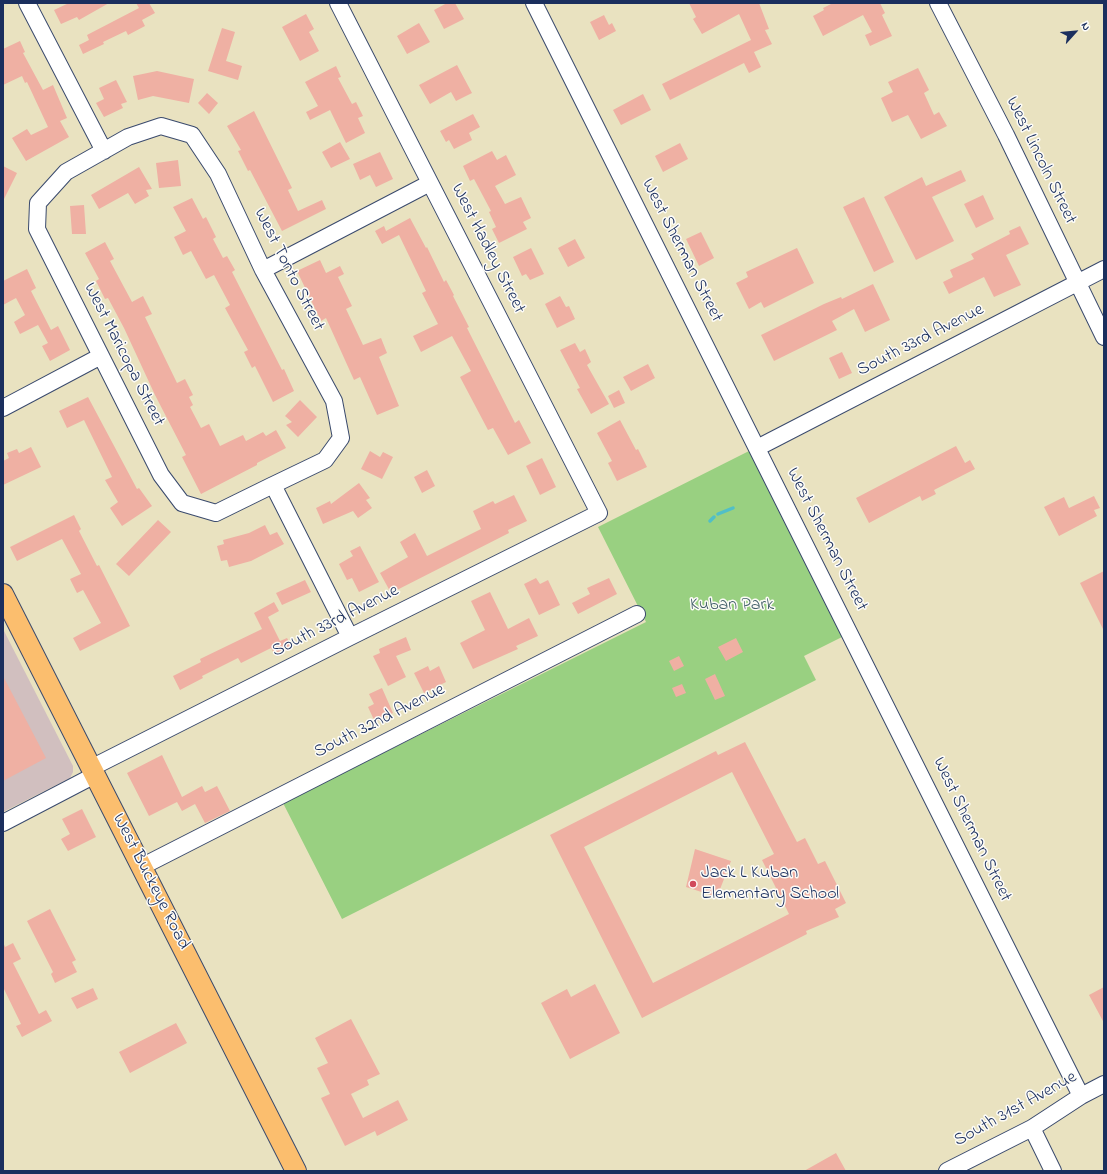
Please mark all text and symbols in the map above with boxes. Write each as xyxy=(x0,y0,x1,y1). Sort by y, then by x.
north arrow xyxy=(1055,12,1095,52)
text: N xyxy=(1077,20,1095,33)
street label: West Lincoln Street xyxy=(1000,94,1080,228)
street label: West Sherman Street xyxy=(636,176,726,326)
street label: West Hadley Street xyxy=(445,180,529,318)
street label: West Tonto Street xyxy=(248,205,328,335)
street label: West Maricopa Street xyxy=(78,280,168,430)
street label: South 33rd Avenue xyxy=(854,300,988,382)
street label: West Sherman Street xyxy=(781,465,871,615)
street label: South 33rd Avenue xyxy=(269,581,403,663)
park label: Kuban Park xyxy=(690,595,774,617)
street label: South 32nd Avenue xyxy=(311,680,449,764)
street label: West Sherman Street xyxy=(927,754,1015,906)
street label: West Buckeye Road xyxy=(106,810,194,954)
place label: Jack L Kuban Elementary School xyxy=(701,863,839,906)
marker: Jack L Kuban Elementary School xyxy=(688,879,698,889)
street label: South 31st Avenue xyxy=(951,1067,1081,1153)

